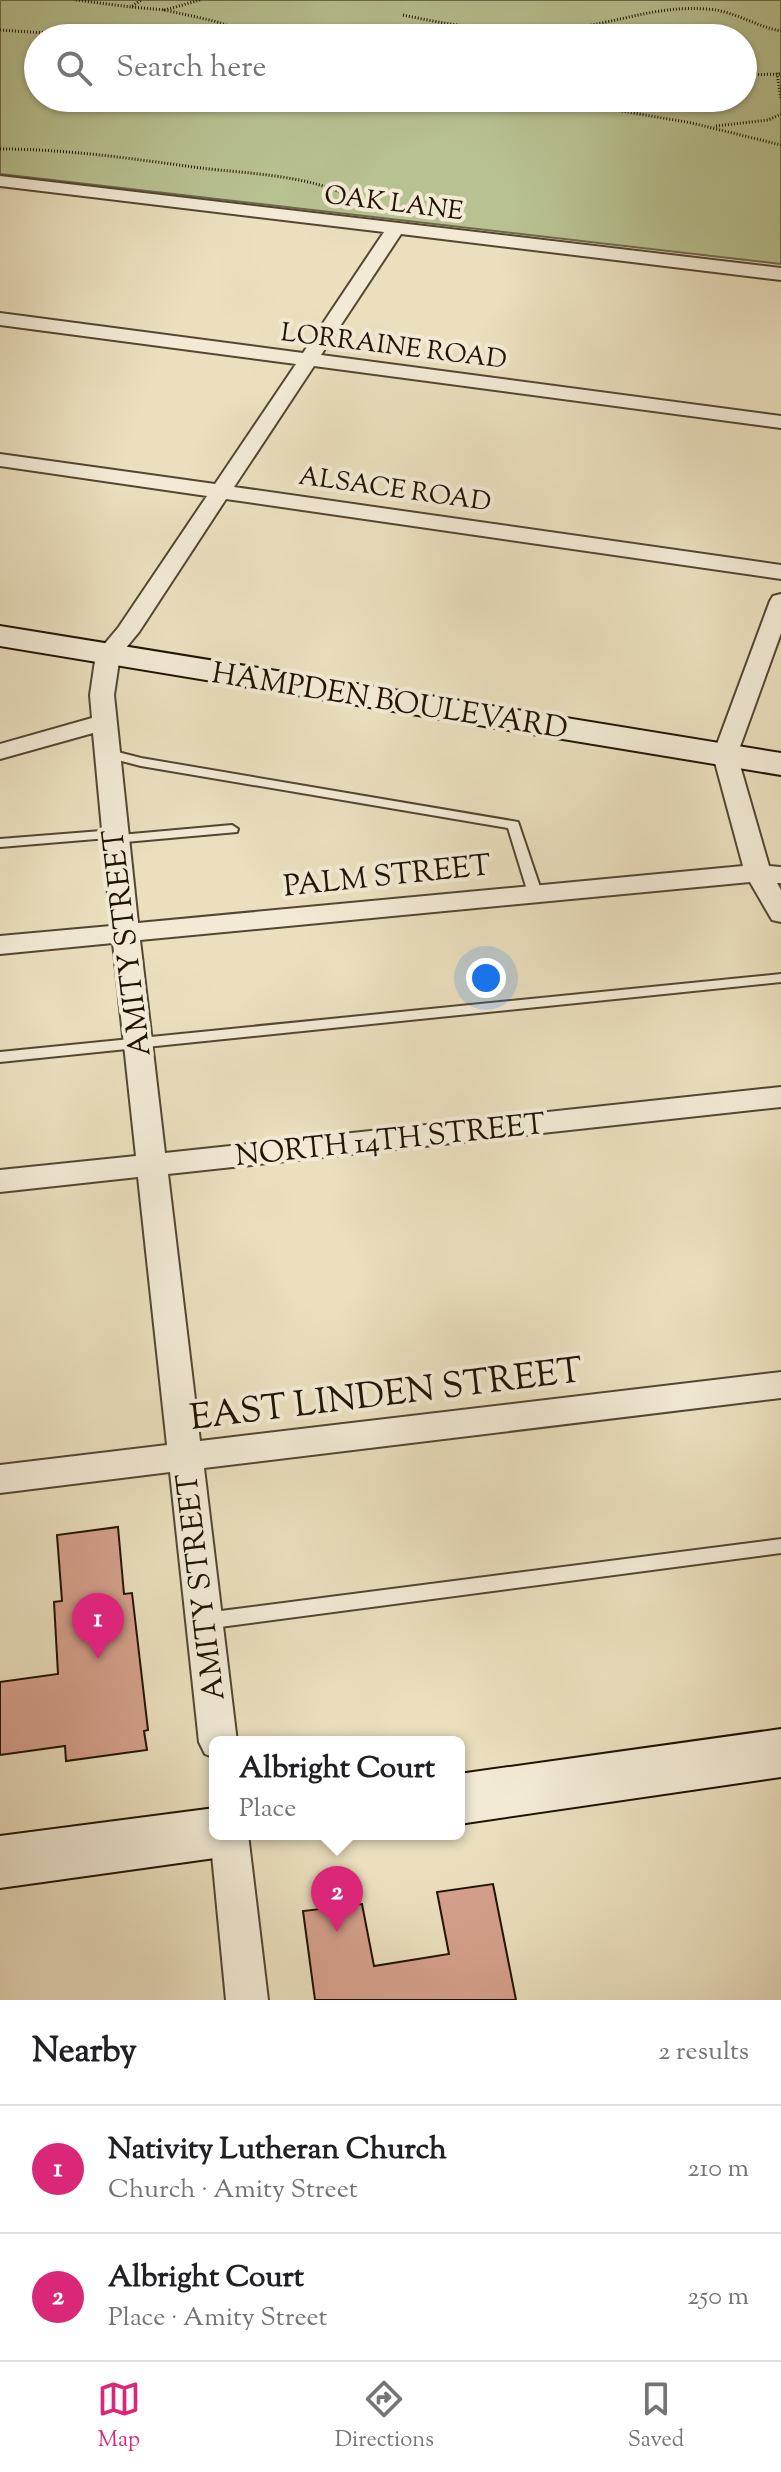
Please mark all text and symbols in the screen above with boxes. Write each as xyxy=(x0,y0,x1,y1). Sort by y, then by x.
search box xyxy=(24,24,757,112)
icon: search xyxy=(52,46,96,90)
text: Search here xyxy=(116,47,266,90)
street label: OAK LANE xyxy=(322,178,466,231)
street label: LORRAINE ROAD xyxy=(279,315,509,380)
street label: ALSACE ROAD xyxy=(296,459,493,522)
street label: HAMPDEN BOULEVARD xyxy=(209,653,571,752)
street label: AMITY STREET xyxy=(93,827,164,1059)
street label: PALM STREET xyxy=(281,845,493,910)
your location xyxy=(466,958,506,998)
street label: NORTH 14TH STREET xyxy=(233,1104,547,1179)
street label: EAST LINDEN STREET xyxy=(187,1346,586,1446)
street label: AMITY STREET xyxy=(167,1471,238,1703)
pin: 1 xyxy=(72,1593,124,1659)
popup xyxy=(209,1736,465,1840)
text: Albright Court xyxy=(239,1748,435,1791)
text: Place xyxy=(239,1791,296,1828)
pin: 2 xyxy=(311,1866,363,1932)
text: Nearby xyxy=(32,2028,137,2077)
text: 2 results xyxy=(658,2034,749,2071)
text: Nativity Lutheran Church xyxy=(108,2129,447,2172)
text: 1 xyxy=(54,2151,62,2188)
text: 210 m xyxy=(687,2151,749,2188)
text: Church · Amity Street xyxy=(108,2172,358,2209)
text: Albright Court xyxy=(108,2257,304,2300)
text: 2 xyxy=(52,2279,64,2316)
text: 250 m xyxy=(687,2279,749,2316)
text: Place · Amity Street xyxy=(108,2300,327,2337)
tab: Map xyxy=(97,2377,141,2457)
tab: Directions xyxy=(335,2377,434,2457)
tab: Saved xyxy=(628,2377,684,2457)

